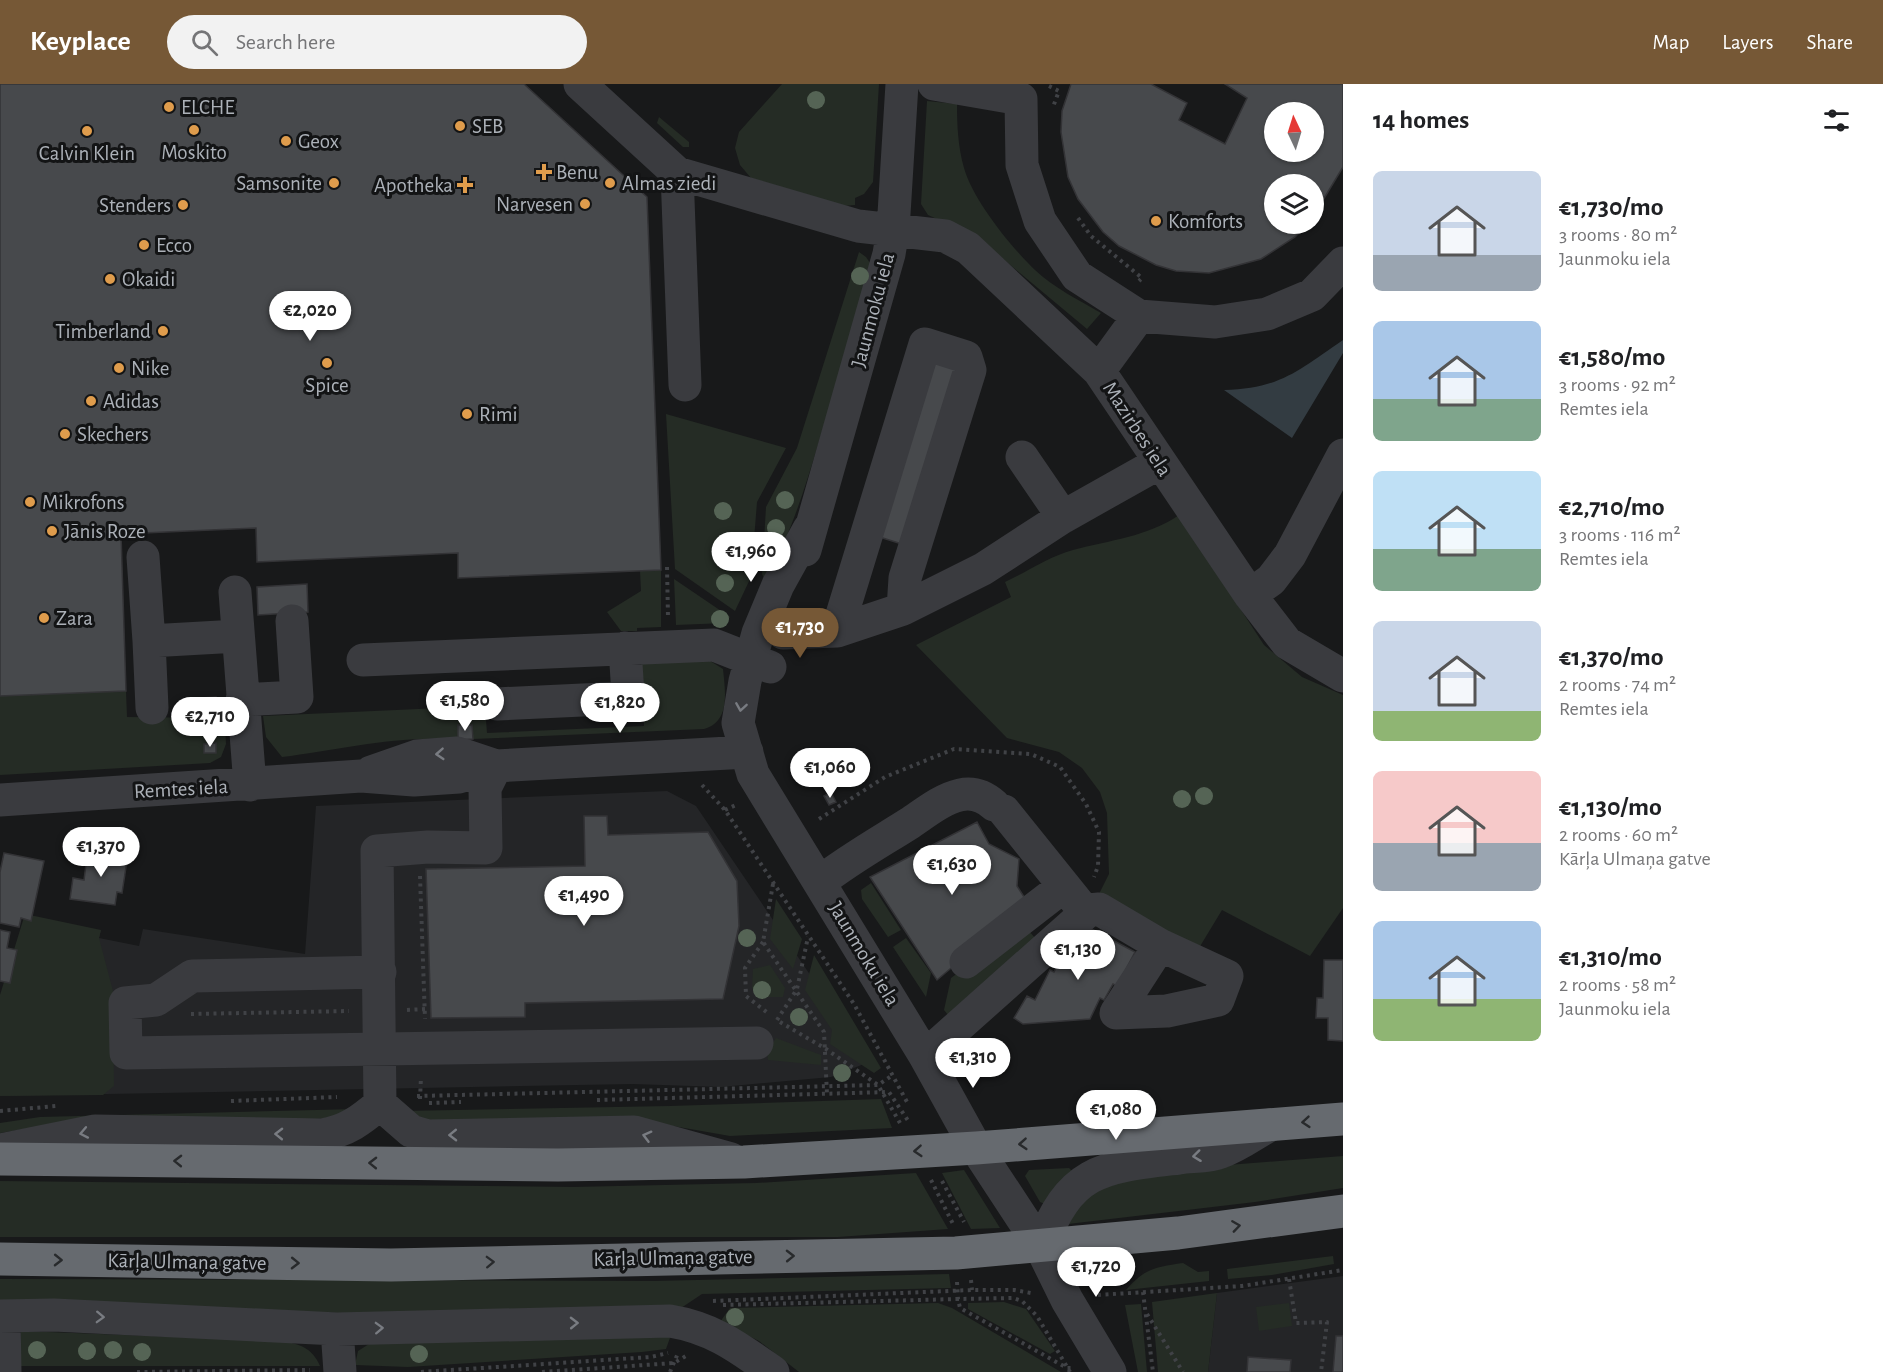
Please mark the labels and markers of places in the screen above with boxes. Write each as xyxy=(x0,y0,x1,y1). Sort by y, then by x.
place label: ELCHE xyxy=(181,97,235,118)
marker: ELCHE xyxy=(162,100,176,114)
place label: SEB xyxy=(472,116,503,137)
marker: SEB xyxy=(453,119,467,133)
marker: Moskito xyxy=(187,123,201,137)
marker: Calvin Klein xyxy=(80,124,94,138)
place label: Geox xyxy=(298,131,339,152)
marker: Geox xyxy=(279,134,293,148)
place label: Moskito xyxy=(161,142,227,163)
place label: Calvin Klein xyxy=(39,143,135,164)
place label: Benu xyxy=(556,162,599,183)
marker: Benu xyxy=(537,165,551,179)
place label: Samsonite xyxy=(236,173,322,194)
place label: Almas ziedi xyxy=(622,173,716,194)
place label: Apotheka xyxy=(374,175,453,196)
marker: Samsonite xyxy=(327,176,341,190)
marker: Almas ziedi xyxy=(603,176,617,190)
marker: Apotheka xyxy=(458,178,472,192)
place label: Narvesen xyxy=(496,194,573,215)
place label: Stenders xyxy=(99,195,171,216)
marker: Narvesen xyxy=(578,197,592,211)
marker: Stenders xyxy=(176,198,190,212)
place label: Komforts xyxy=(1168,211,1243,232)
marker: Komforts xyxy=(1149,214,1163,228)
place label: Ecco xyxy=(156,235,192,256)
marker: Ecco xyxy=(137,238,151,252)
place label: Okaidi xyxy=(122,269,175,290)
marker: Okaidi xyxy=(103,272,117,286)
pin: €2,020 xyxy=(261,291,359,342)
place label: Timberland xyxy=(55,321,151,342)
marker: Timberland xyxy=(156,324,170,338)
marker: Spice xyxy=(320,356,334,370)
place label: Nike xyxy=(131,358,169,379)
marker: Nike xyxy=(112,361,126,375)
place label: Spice xyxy=(305,375,349,396)
place label: Adidas xyxy=(103,391,159,412)
marker: Adidas xyxy=(84,394,98,408)
place label: Rimi xyxy=(479,404,518,425)
marker: Rimi xyxy=(460,407,474,421)
place label: Skechers xyxy=(77,424,149,445)
marker: Skechers xyxy=(58,427,72,441)
place label: Mikrofons xyxy=(42,492,125,513)
marker: Mikrofons xyxy=(23,495,37,509)
place label: Jānis Roze xyxy=(64,521,146,542)
marker: Jānis Roze xyxy=(45,524,59,538)
pin: €1,960 xyxy=(702,532,800,583)
place label: Zara xyxy=(56,608,93,629)
pin: €1,730 xyxy=(751,608,849,659)
marker: Zara xyxy=(37,611,51,625)
pin: €1,580 xyxy=(416,681,514,732)
pin: €1,820 xyxy=(571,683,669,734)
pin: €2,710 xyxy=(161,697,259,748)
pin: €1,060 xyxy=(781,748,879,799)
pin: €1,370 xyxy=(52,827,150,878)
pin: €1,630 xyxy=(903,845,1001,896)
pin: €1,490 xyxy=(535,876,633,927)
pin: €1,130 xyxy=(1029,930,1127,981)
pin: €1,310 xyxy=(924,1038,1022,1089)
pin: €1,080 xyxy=(1067,1090,1165,1141)
pin: €1,720 xyxy=(1047,1247,1145,1298)

